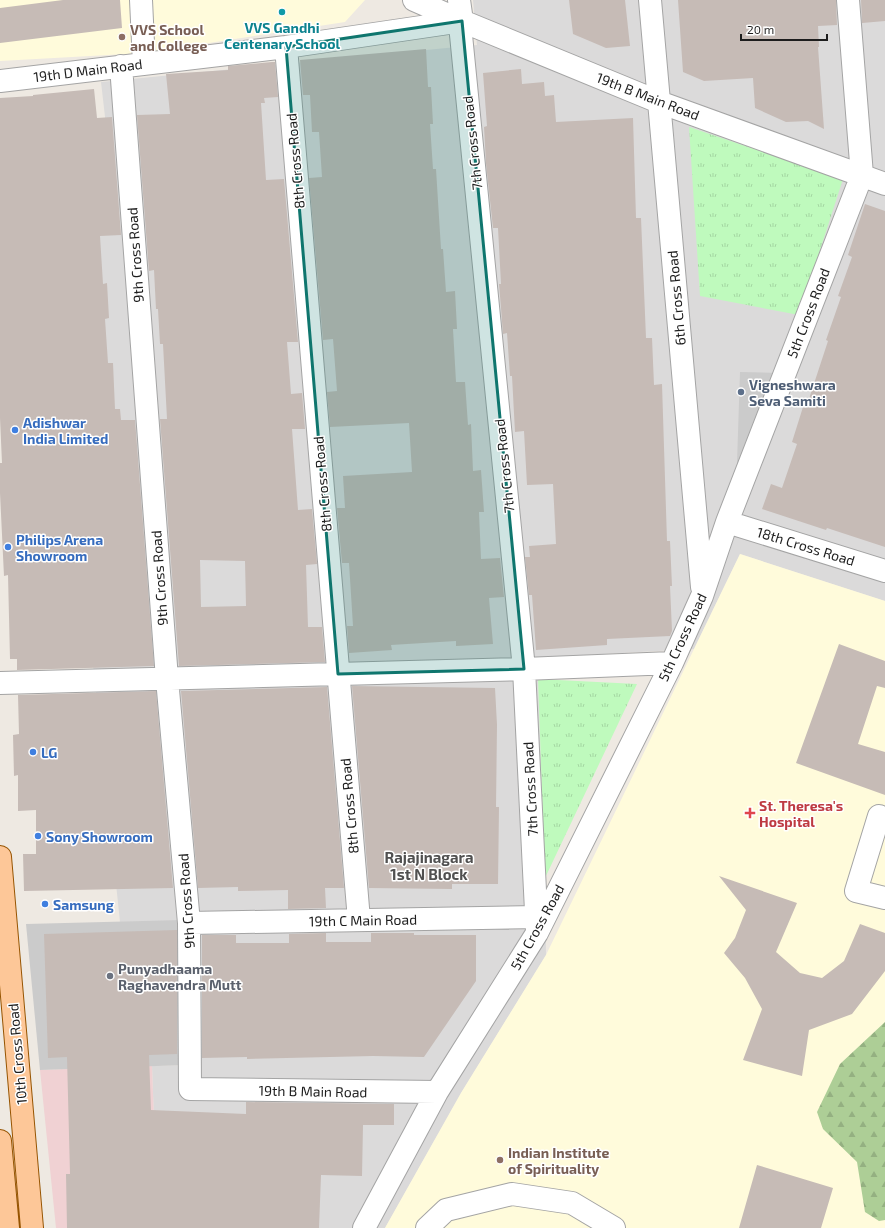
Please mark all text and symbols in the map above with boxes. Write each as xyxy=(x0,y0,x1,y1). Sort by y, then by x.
marker: VVS Gandhi Centenary School xyxy=(277,7,287,17)
scale bar xyxy=(741,16,827,42)
place label: VVS Gandhi Centenary School xyxy=(224,19,340,52)
place label: VVS School and College xyxy=(130,21,207,54)
text: 20 m xyxy=(747,22,774,36)
marker: VVS School and College xyxy=(117,32,127,42)
street label: 19th D Main Road xyxy=(33,55,143,85)
street label: 19th B Main Road xyxy=(594,69,702,123)
street label: 7th Cross Road xyxy=(459,95,485,191)
street label: 8th Cross Road xyxy=(282,112,308,210)
street label: 9th Cross Road xyxy=(123,207,147,303)
street label: 6th Cross Road xyxy=(663,250,689,346)
street label: 5th Cross Road xyxy=(783,266,833,360)
place label: Vigneshwara Seva Samiti xyxy=(749,376,836,409)
marker: Vigneshwara Seva Samiti xyxy=(736,387,746,397)
place label: Adishwar India Limited xyxy=(23,414,108,447)
street label: 7th Cross Road xyxy=(491,418,517,514)
marker: Adishwar India Limited xyxy=(10,425,20,435)
street label: 8th Cross Road xyxy=(309,435,335,533)
street label: 18th Cross Road xyxy=(755,523,857,569)
street label: 9th Cross Road xyxy=(147,530,171,626)
place label: Philips Arena Showroom xyxy=(16,531,103,564)
marker: Philips Arena Showroom xyxy=(3,542,13,552)
street label: 5th Cross Road xyxy=(654,590,710,684)
street label: 7th Cross Road xyxy=(519,741,541,837)
place label: LG xyxy=(41,744,57,761)
marker: LG xyxy=(28,747,38,757)
street label: 8th Cross Road xyxy=(336,757,362,855)
place label: St. Theresa's Hospital xyxy=(759,797,843,830)
marker: St. Theresa's Hospital xyxy=(744,807,756,819)
place label: Sony Showroom xyxy=(46,828,153,845)
marker: Sony Showroom xyxy=(33,831,43,841)
district label: Rajajinagara 1st N Block xyxy=(385,848,473,883)
street label: 9th Cross Road xyxy=(174,853,198,949)
street label: 5th Cross Road xyxy=(507,881,567,973)
place label: Samsung xyxy=(53,896,114,913)
marker: Samsung xyxy=(40,899,50,909)
street label: 19th C Main Road xyxy=(309,911,417,929)
place label: Punyadhaama Raghavendra Mutt xyxy=(118,960,242,993)
marker: Punyadhaama Raghavendra Mutt xyxy=(105,971,115,981)
street label: 10th Cross Road xyxy=(4,1003,30,1105)
street label: 19th B Main Road xyxy=(258,1082,368,1100)
place label: Indian Institute of Spirituality xyxy=(508,1144,609,1177)
marker: Indian Institute of Spirituality xyxy=(495,1155,505,1165)

